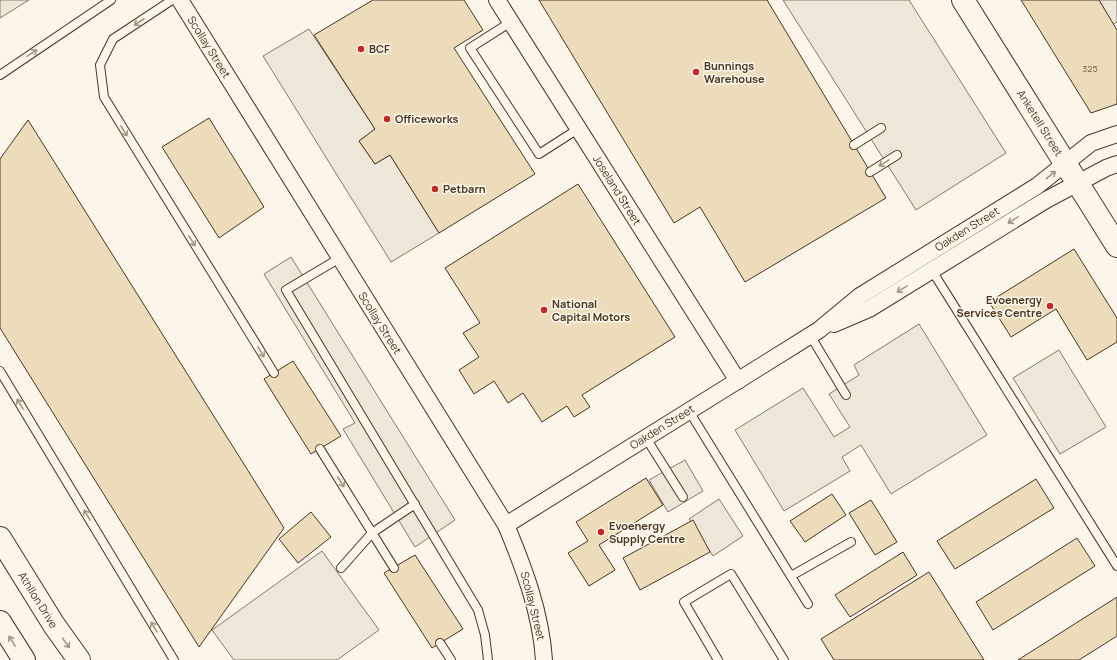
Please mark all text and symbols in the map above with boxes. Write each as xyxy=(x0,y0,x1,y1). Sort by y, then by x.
street label: Scollay Street xyxy=(184,13,234,81)
one-way arrow xyxy=(133,18,145,26)
place label: BCF xyxy=(369,41,390,56)
marker: BCF xyxy=(356,44,366,54)
one-way arrow xyxy=(27,49,38,57)
place label: Bunnings Warehouse xyxy=(704,58,765,86)
house number: 325 xyxy=(1082,62,1098,75)
marker: Bunnings Warehouse xyxy=(691,67,701,77)
street label: Anketell Street xyxy=(1014,87,1067,159)
place label: Officeworks xyxy=(395,111,459,126)
marker: Officeworks xyxy=(382,114,392,124)
one-way arrow xyxy=(121,125,129,137)
street label: Joseland Street xyxy=(590,152,645,228)
one-way arrow xyxy=(879,159,890,167)
one-way arrow xyxy=(1046,170,1057,179)
place label: Petbarn xyxy=(443,181,486,196)
marker: Petbarn xyxy=(430,184,440,194)
street label: Oakden Street xyxy=(932,203,1002,254)
one-way arrow xyxy=(1007,217,1019,225)
one-way arrow xyxy=(189,235,197,247)
one-way arrow xyxy=(897,285,908,293)
street label: Scollay Street xyxy=(355,289,405,357)
place label: Evoenergy Services Centre xyxy=(957,292,1043,320)
place label: National Capital Motors xyxy=(552,296,630,324)
marker: Evoenergy Services Centre xyxy=(1045,301,1055,311)
marker: National Capital Motors xyxy=(539,305,549,315)
one-way arrow xyxy=(257,346,265,358)
one-way arrow xyxy=(16,399,24,410)
street label: Oakden Street xyxy=(627,401,697,452)
one-way arrow xyxy=(337,476,345,488)
one-way arrow xyxy=(83,510,91,521)
place label: Evoenergy Supply Centre xyxy=(609,518,686,546)
marker: Evoenergy Supply Centre xyxy=(596,527,606,537)
street label: Athllon Drive xyxy=(15,569,62,631)
street label: Scollay Street xyxy=(518,570,549,642)
one-way arrow xyxy=(150,622,158,633)
one-way arrow xyxy=(7,635,15,647)
one-way arrow xyxy=(62,637,70,648)

